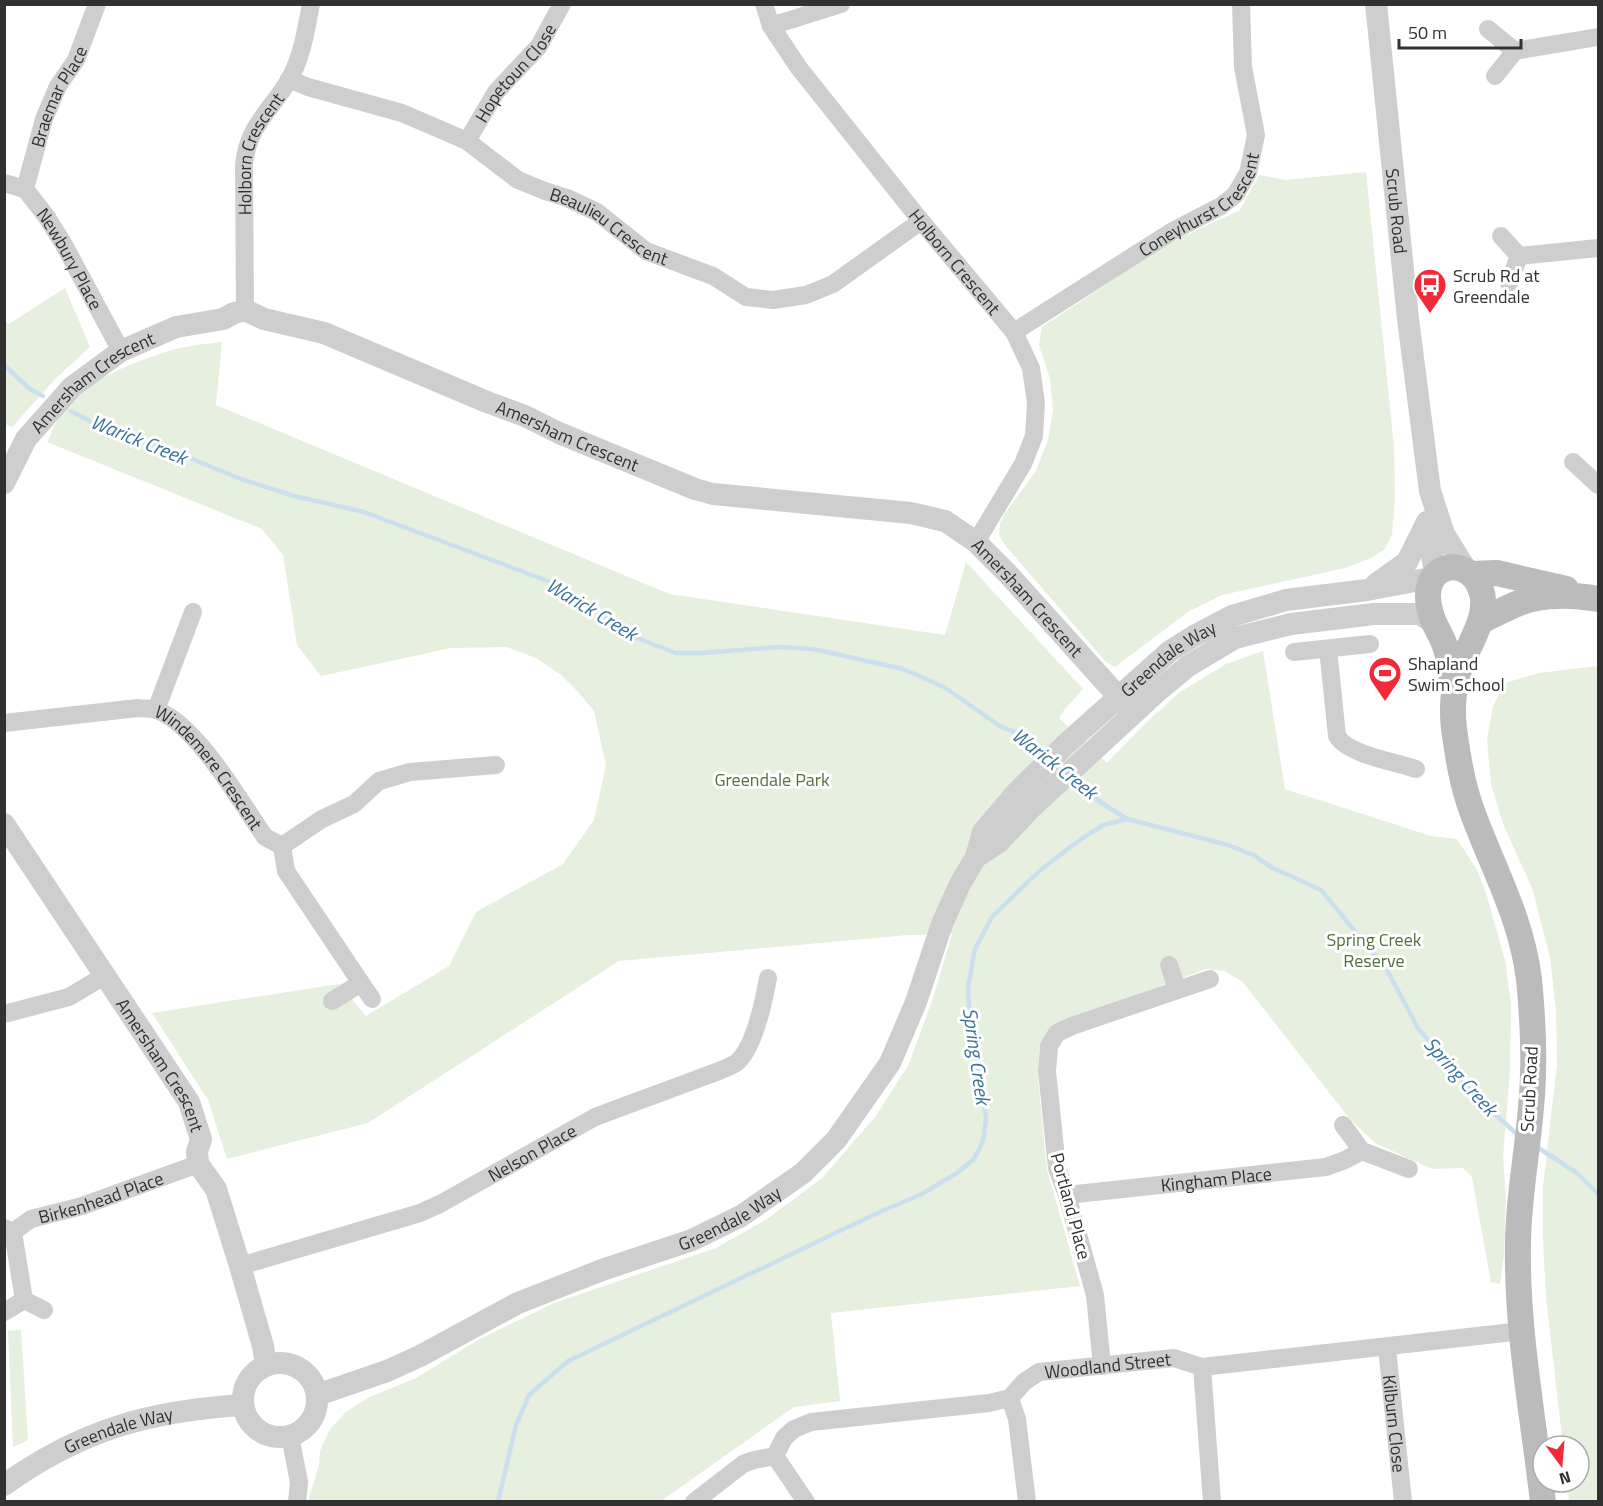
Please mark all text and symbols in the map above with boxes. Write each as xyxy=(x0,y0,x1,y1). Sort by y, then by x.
scale bar xyxy=(1399,12,1520,50)
street label: Hopetoun Close xyxy=(468,18,562,127)
text: 50 m xyxy=(1408,19,1447,46)
street label: Braemar Place xyxy=(23,42,94,150)
street label: Holborn Crescent xyxy=(230,86,291,215)
street label: Coneyhurst Crescent xyxy=(1133,150,1266,263)
street label: Scrub Road xyxy=(1379,167,1415,255)
street label: Beaulieu Crescent xyxy=(547,180,673,272)
street label: Newbury Place xyxy=(31,202,110,314)
street label: Holborn Crescent xyxy=(903,203,1008,321)
place label: Scrub Rd at Greendale xyxy=(1453,262,1540,310)
bus stop icon: Scrub Rd at Greendale xyxy=(1412,267,1448,314)
street label: Amersham Crescent xyxy=(24,324,159,439)
street label: Amersham Crescent xyxy=(492,393,644,478)
water label: Warick Creek xyxy=(86,406,194,473)
street label: Amersham Crescent xyxy=(966,532,1090,663)
water label: Warick Creek xyxy=(541,570,645,650)
street label: Greendale Way xyxy=(1114,613,1221,703)
place label: Shapland Swim School xyxy=(1408,650,1505,698)
sports icon: Shapland Swim School xyxy=(1367,655,1403,702)
street label: Windemere Crescent xyxy=(150,698,270,835)
water label: Warick Creek xyxy=(1005,720,1106,808)
park label: Greendale Park xyxy=(714,766,830,793)
park label: Spring Creek Reserve xyxy=(1327,926,1422,974)
street label: Amersham Crescent xyxy=(110,992,212,1136)
water label: Spring Creek xyxy=(955,1005,999,1109)
water label: Spring Creek xyxy=(1417,1029,1507,1124)
street label: Scrub Road xyxy=(1513,1045,1545,1133)
street label: Nelson Place xyxy=(483,1117,581,1188)
street label: Portland Place xyxy=(1044,1150,1098,1262)
street label: Kingham Place xyxy=(1159,1159,1273,1198)
street label: Birkenhead Place xyxy=(35,1164,167,1230)
street label: Greendale Way xyxy=(675,1179,787,1257)
street label: Woodland Street xyxy=(1043,1345,1173,1385)
street label: Kilburn Close xyxy=(1376,1373,1413,1474)
street label: Greendale Way xyxy=(59,1400,175,1460)
north arrow xyxy=(1531,1434,1591,1494)
text: N xyxy=(1556,1465,1574,1491)

